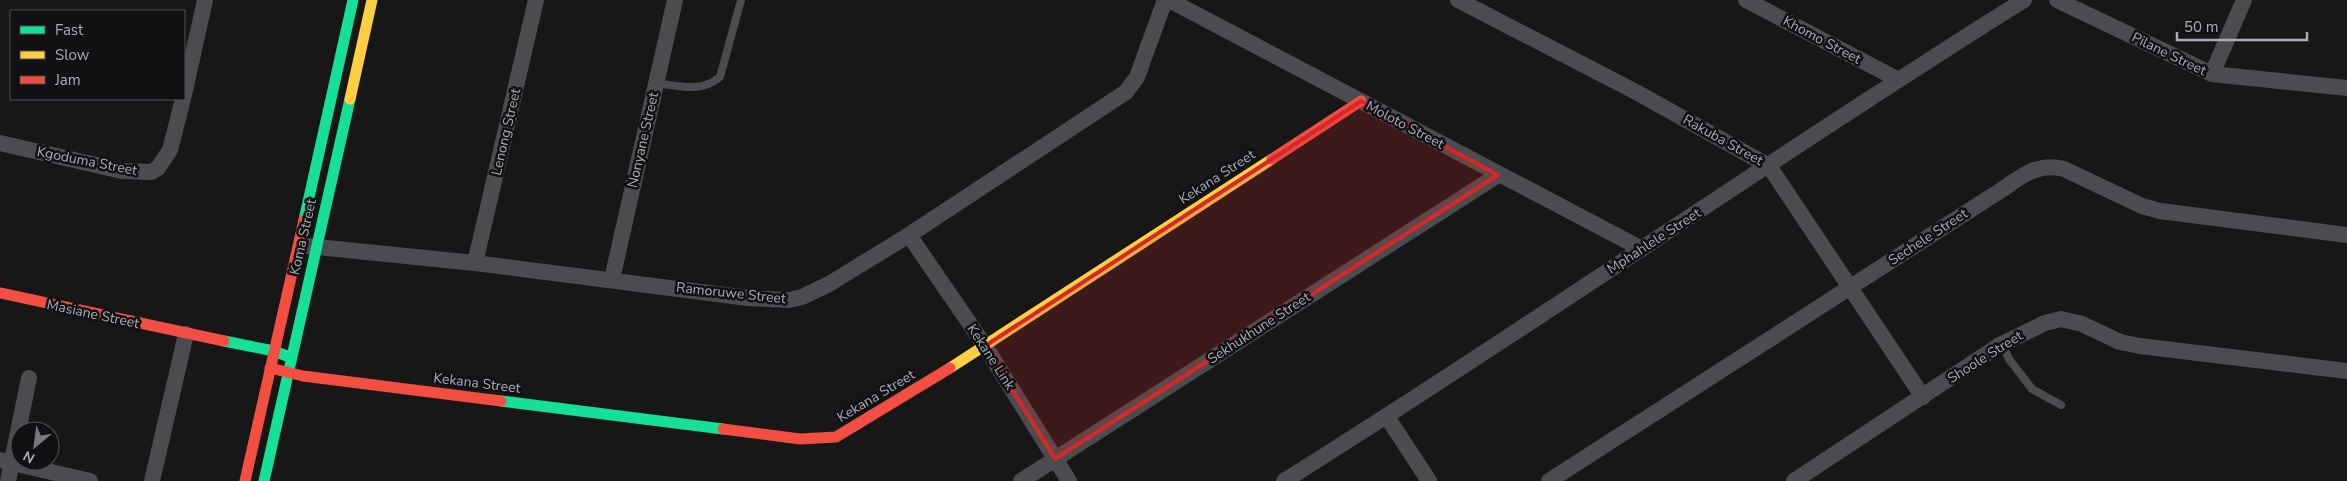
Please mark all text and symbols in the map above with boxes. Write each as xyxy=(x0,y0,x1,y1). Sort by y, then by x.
legend xyxy=(10,10,185,100)
scale bar xyxy=(2177,10,2307,42)
street label: Khomo Street xyxy=(1780,11,1865,69)
text: 50 m xyxy=(2184,17,2219,37)
text: Fast xyxy=(55,20,84,40)
street label: Pilane Street xyxy=(2128,28,2210,80)
text: Slow xyxy=(55,45,90,65)
text: Jam xyxy=(54,70,81,90)
street label: Lenong Street xyxy=(487,87,525,177)
street label: Nonyane Street xyxy=(623,90,663,190)
street label: Moloto Street xyxy=(1363,96,1447,154)
street label: Rakuba Street xyxy=(1679,110,1767,170)
street label: Kgoduma Street xyxy=(35,142,139,180)
street label: Kekana Street xyxy=(1175,145,1259,209)
street label: Koma Street xyxy=(285,197,321,277)
street label: Mphahlele Street xyxy=(1603,203,1705,278)
street label: Sechele Street xyxy=(1885,204,1972,270)
street label: Ramoruwe Street xyxy=(675,278,787,308)
street label: Sekhukhune Street xyxy=(1204,288,1314,368)
street label: Masiane Street xyxy=(45,295,141,333)
street label: Kekane Link xyxy=(963,320,1020,395)
street label: Shoole Street xyxy=(1944,326,2026,388)
street label: Kekana Street xyxy=(834,365,919,427)
street label: Kekana Street xyxy=(432,368,522,398)
north arrow xyxy=(10,421,60,471)
text: N xyxy=(20,446,38,468)

